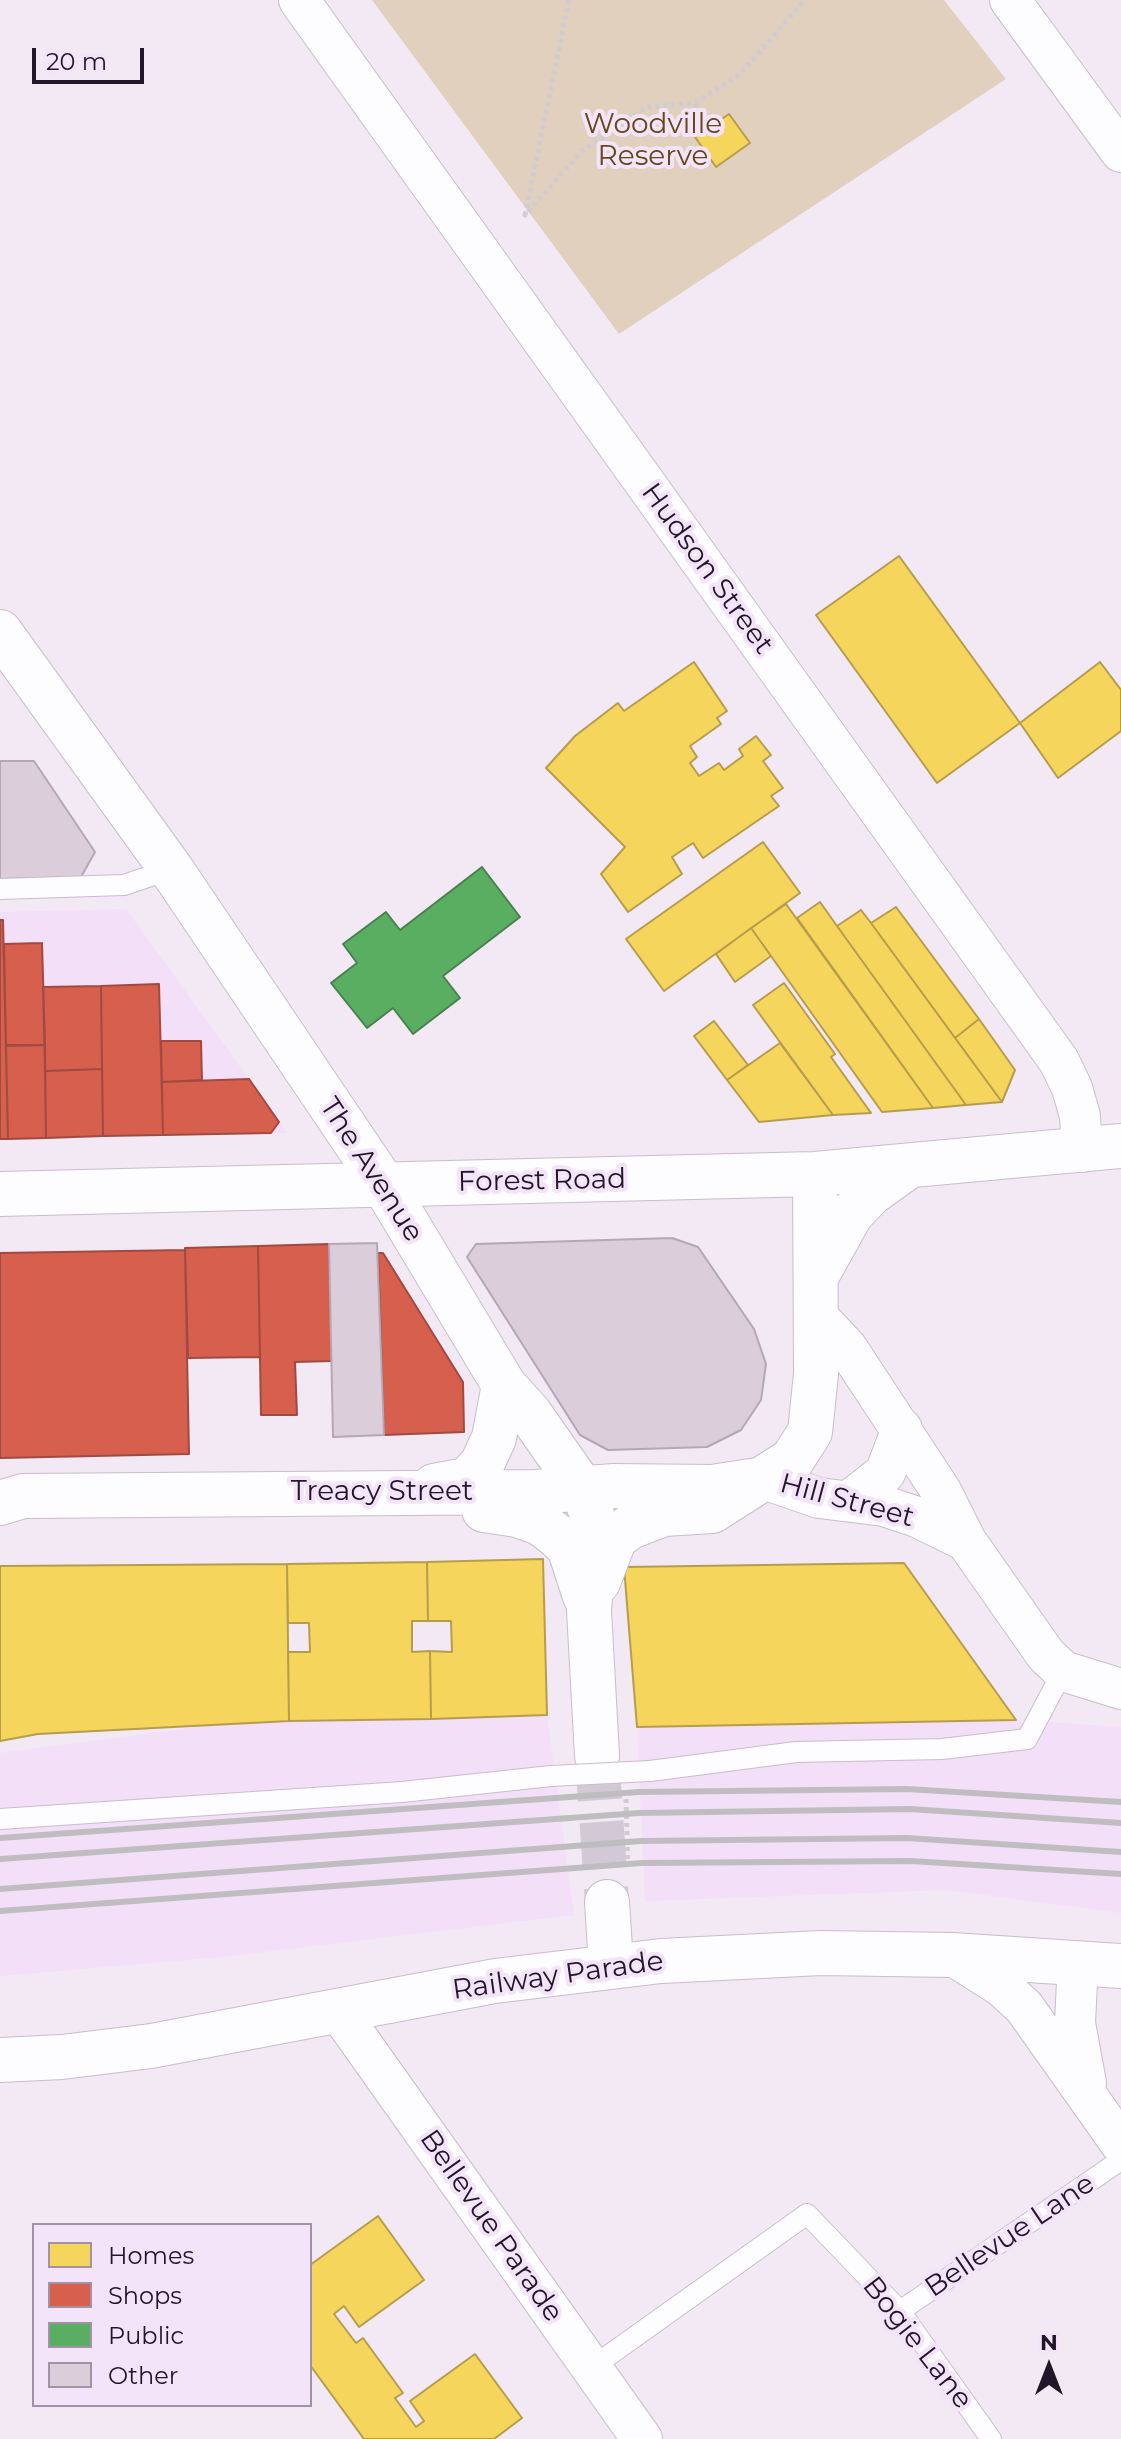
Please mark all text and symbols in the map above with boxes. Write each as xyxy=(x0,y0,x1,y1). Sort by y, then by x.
scale bar xyxy=(36,32,148,82)
text: 20 m xyxy=(46,47,107,76)
park label: Woodville Reserve xyxy=(584,108,722,174)
street label: Hudson Street xyxy=(634,477,780,661)
street label: The Avenue xyxy=(312,1092,430,1248)
street label: Forest Road xyxy=(458,1163,626,1199)
street label: Hill Street xyxy=(776,1467,918,1535)
street label: Treacy Street xyxy=(291,1475,473,1509)
street label: Railway Parade xyxy=(450,1945,666,2007)
street label: Bellevue Parade xyxy=(412,2124,570,2328)
street label: Bellevue Lane xyxy=(919,2167,1101,2305)
legend xyxy=(32,2223,312,2407)
text: Homes xyxy=(108,2241,194,2270)
street label: Bogie Lane xyxy=(855,2270,979,2416)
text: Shops xyxy=(108,2281,182,2310)
text: Public xyxy=(108,2321,184,2350)
north arrow xyxy=(1009,2327,1089,2407)
text: N xyxy=(1040,2329,1058,2356)
text: Other xyxy=(108,2361,178,2390)

